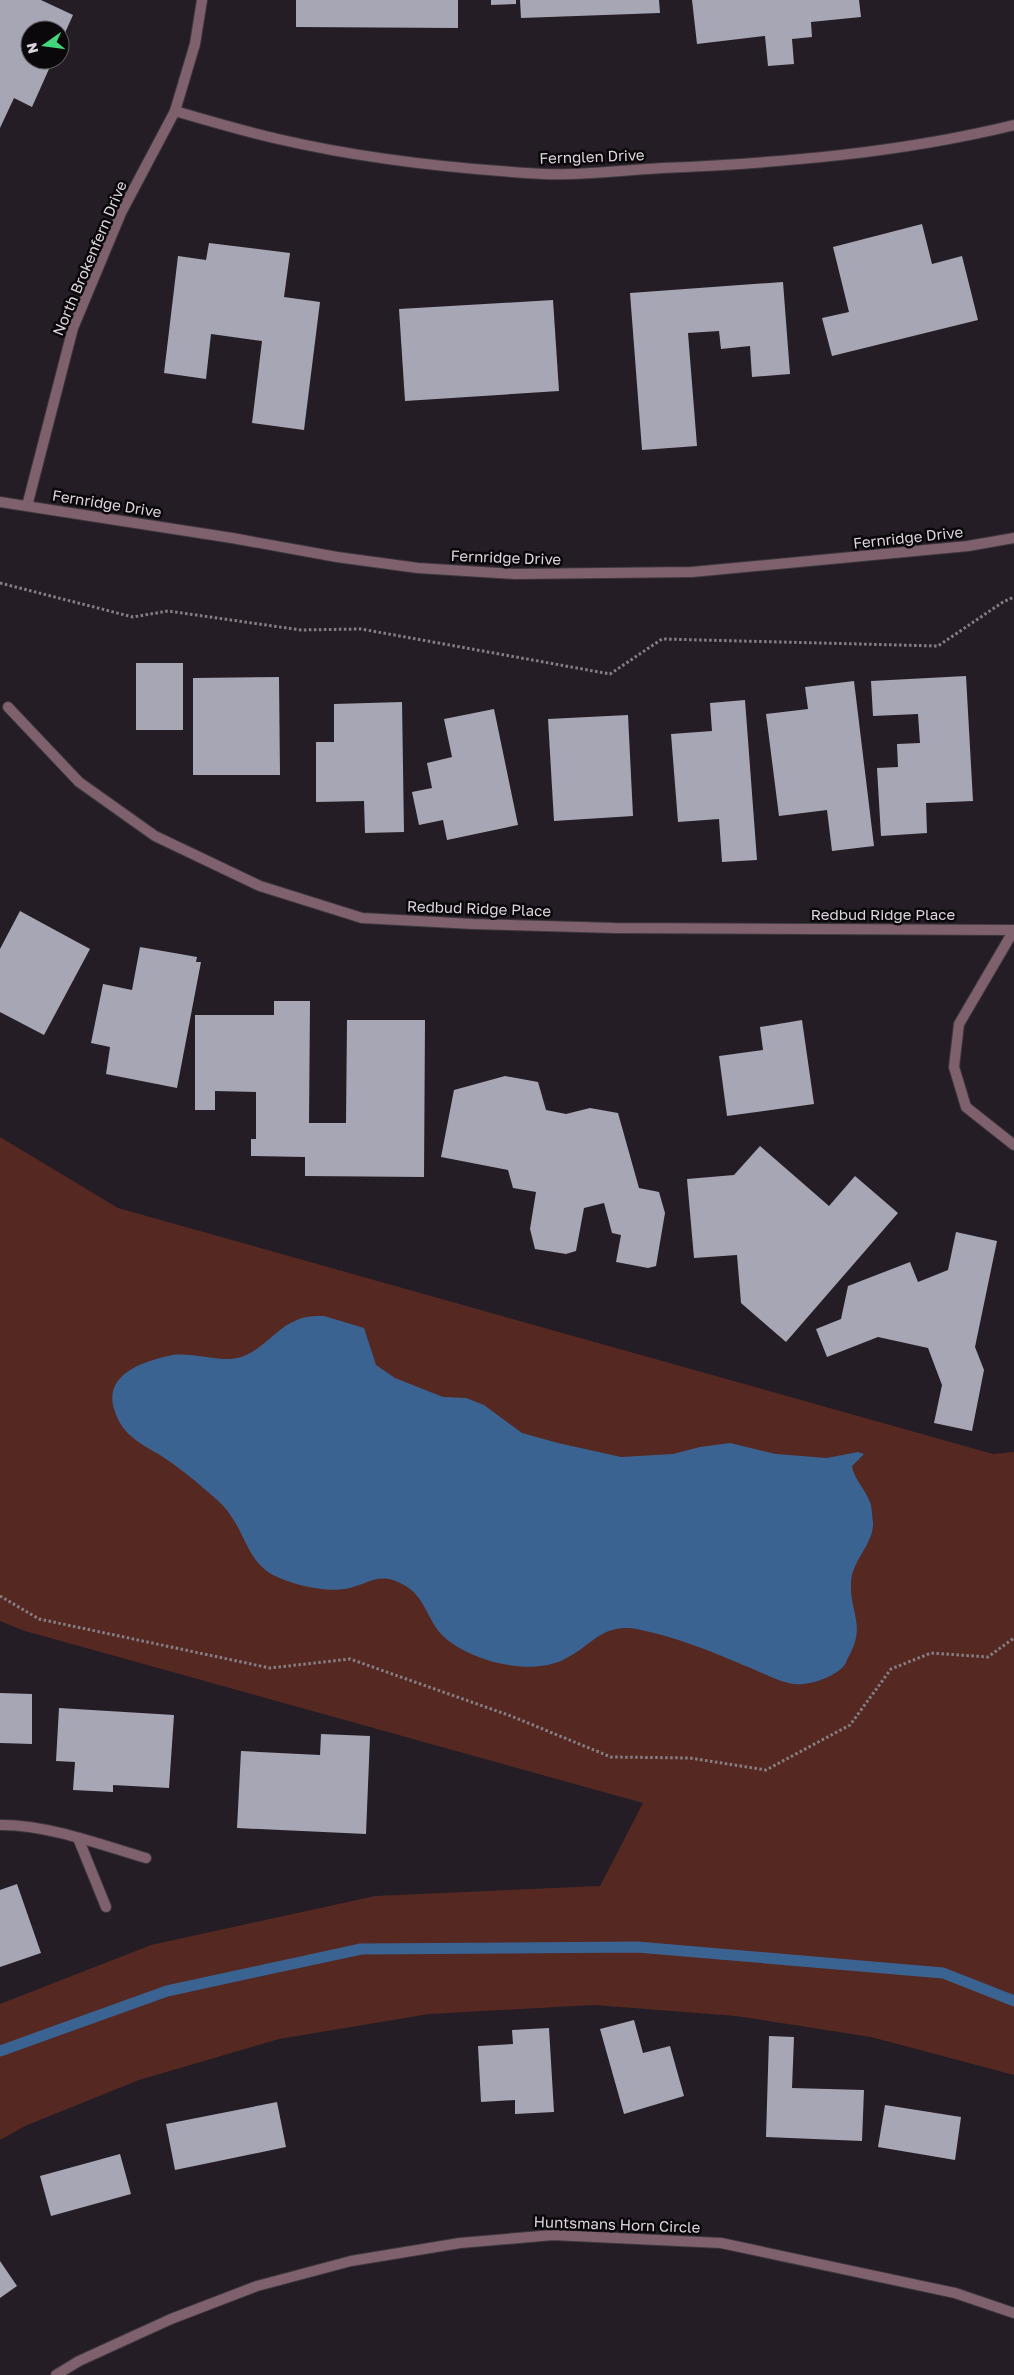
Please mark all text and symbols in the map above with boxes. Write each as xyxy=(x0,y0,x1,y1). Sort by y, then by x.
north arrow xyxy=(20,20,70,70)
text: N xyxy=(22,41,41,55)
street label: Fernglen Drive xyxy=(539,145,645,167)
street label: North Brokenfern Drive xyxy=(48,178,130,338)
street label: Fernridge Drive xyxy=(51,485,163,521)
street label: Fernridge Drive xyxy=(852,522,964,552)
street label: Fernridge Drive xyxy=(450,546,562,568)
street label: Redbud Ridge Place xyxy=(407,896,552,920)
street label: Redbud Ridge Place xyxy=(811,905,955,923)
street label: Huntsmans Horn Circle xyxy=(533,2212,701,2236)

